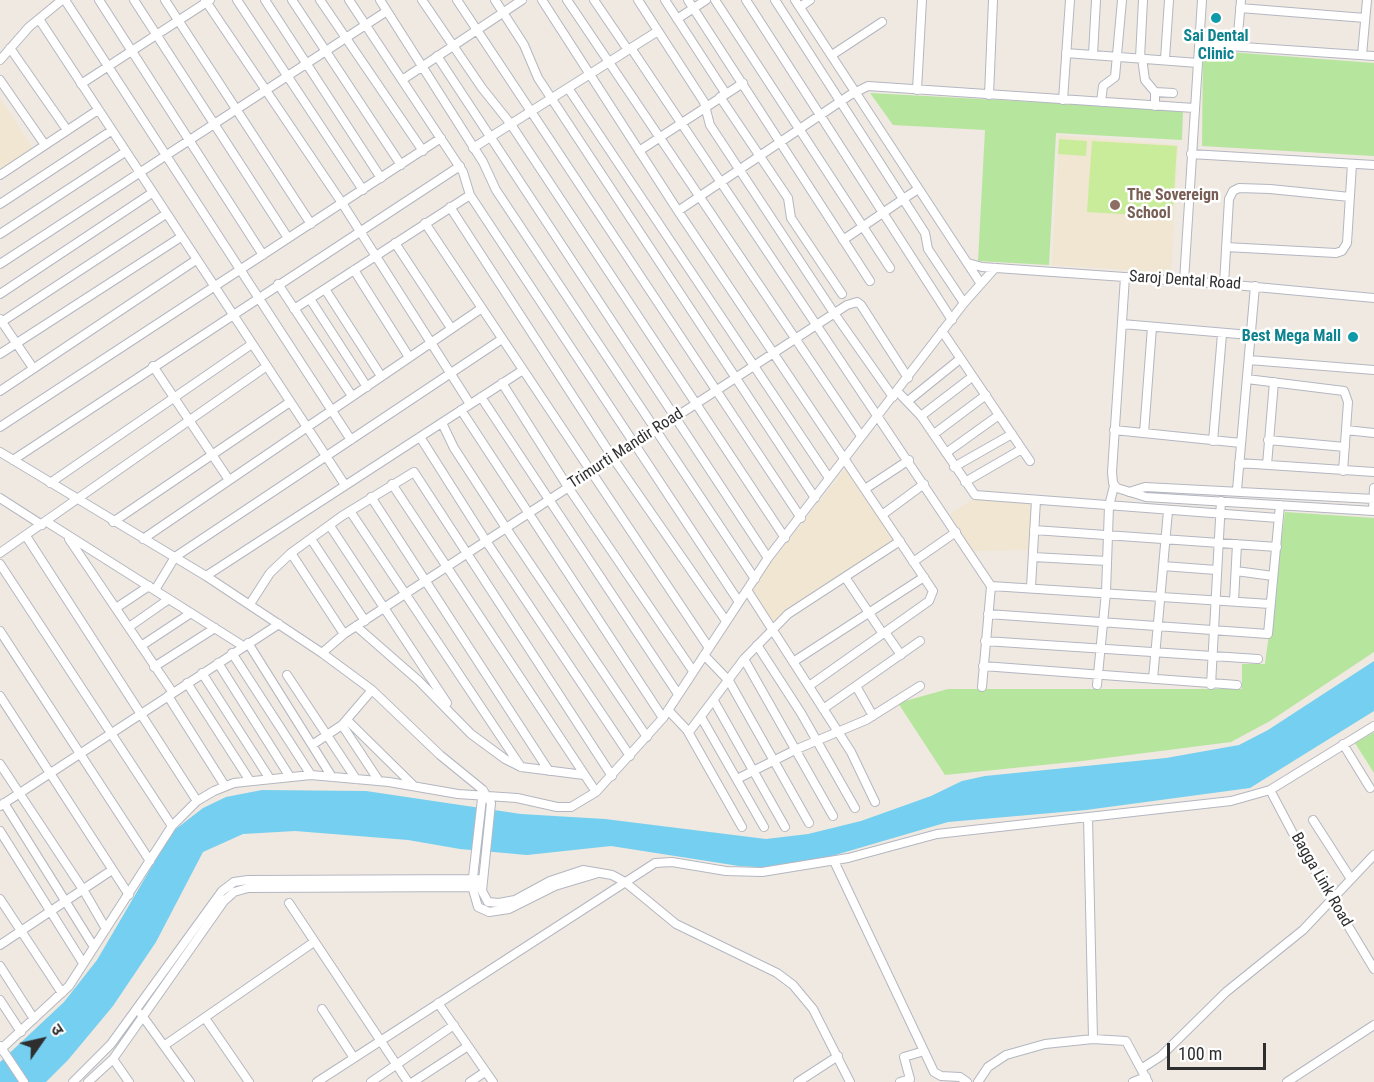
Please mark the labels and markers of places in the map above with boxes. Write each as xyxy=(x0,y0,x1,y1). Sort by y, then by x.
marker: Sai Dental Clinic xyxy=(1209,11,1223,25)
place label: Sai Dental Clinic xyxy=(1184,27,1248,65)
place label: The Sovereign School xyxy=(1127,186,1219,224)
marker: The Sovereign School xyxy=(1108,198,1122,212)
place label: Best Mega Mall xyxy=(1242,327,1341,347)
marker: Best Mega Mall xyxy=(1346,330,1360,344)

